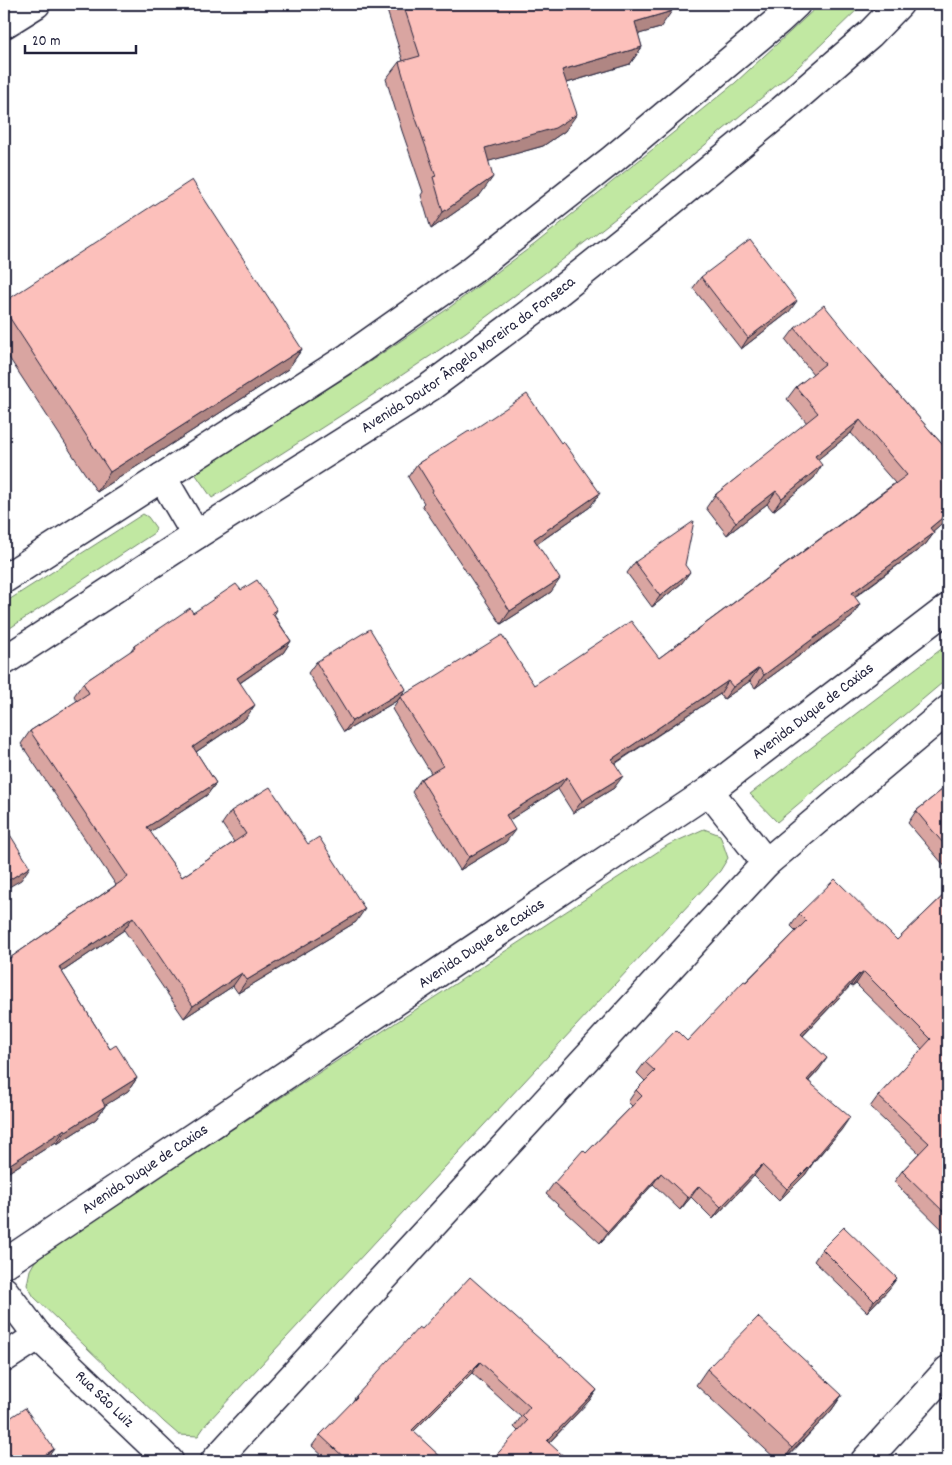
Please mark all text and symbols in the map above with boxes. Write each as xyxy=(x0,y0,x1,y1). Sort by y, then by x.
scale bar xyxy=(25,22,136,54)
text: 20 m xyxy=(32,31,60,53)
street label: Avenida Doutor Ângelo Moreira da Fonseca xyxy=(356,271,581,439)
street label: Avenida Duque de Caxias xyxy=(747,657,879,766)
street label: Avenida Duque de Caxias xyxy=(414,893,550,994)
street label: Avenida Duque de Caxias xyxy=(77,1118,213,1220)
street label: Rua São Luiz xyxy=(69,1365,139,1433)

